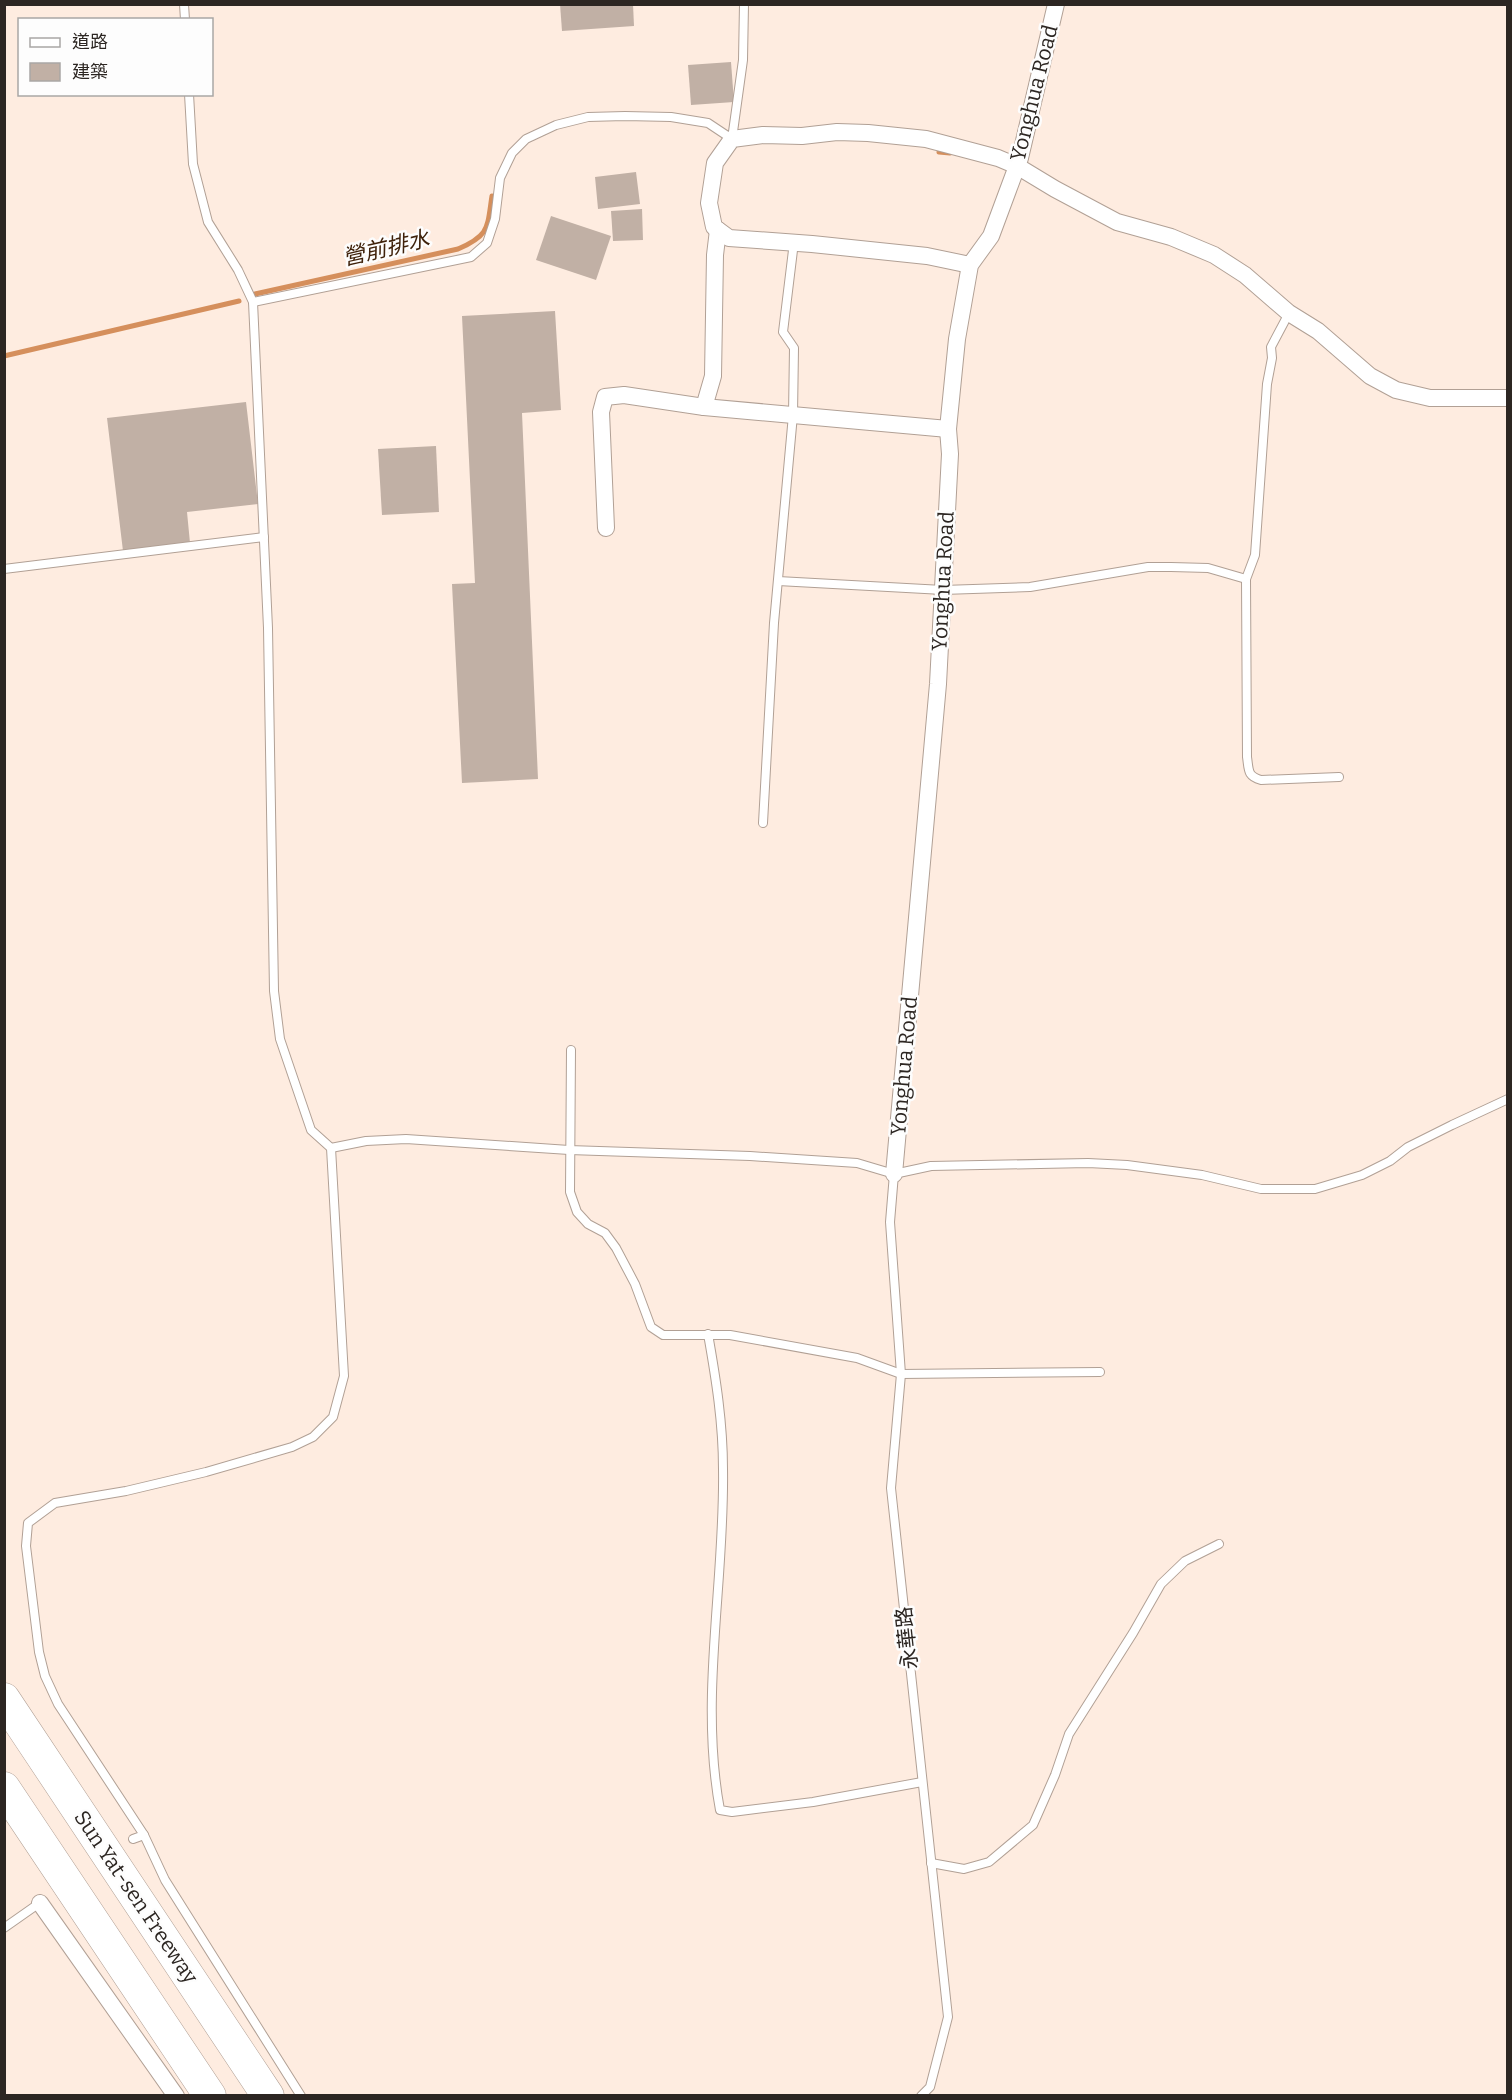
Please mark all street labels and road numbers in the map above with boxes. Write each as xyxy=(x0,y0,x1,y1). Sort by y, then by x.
street label: Yonghua Road xyxy=(1004,22,1064,164)
street label: Yonghua Road xyxy=(926,510,960,652)
street label: Yonghua Road xyxy=(885,995,923,1137)
street label: 永華路 xyxy=(891,1605,923,1671)
street label: Sun Yat-sen Freeway xyxy=(68,1805,204,1989)

